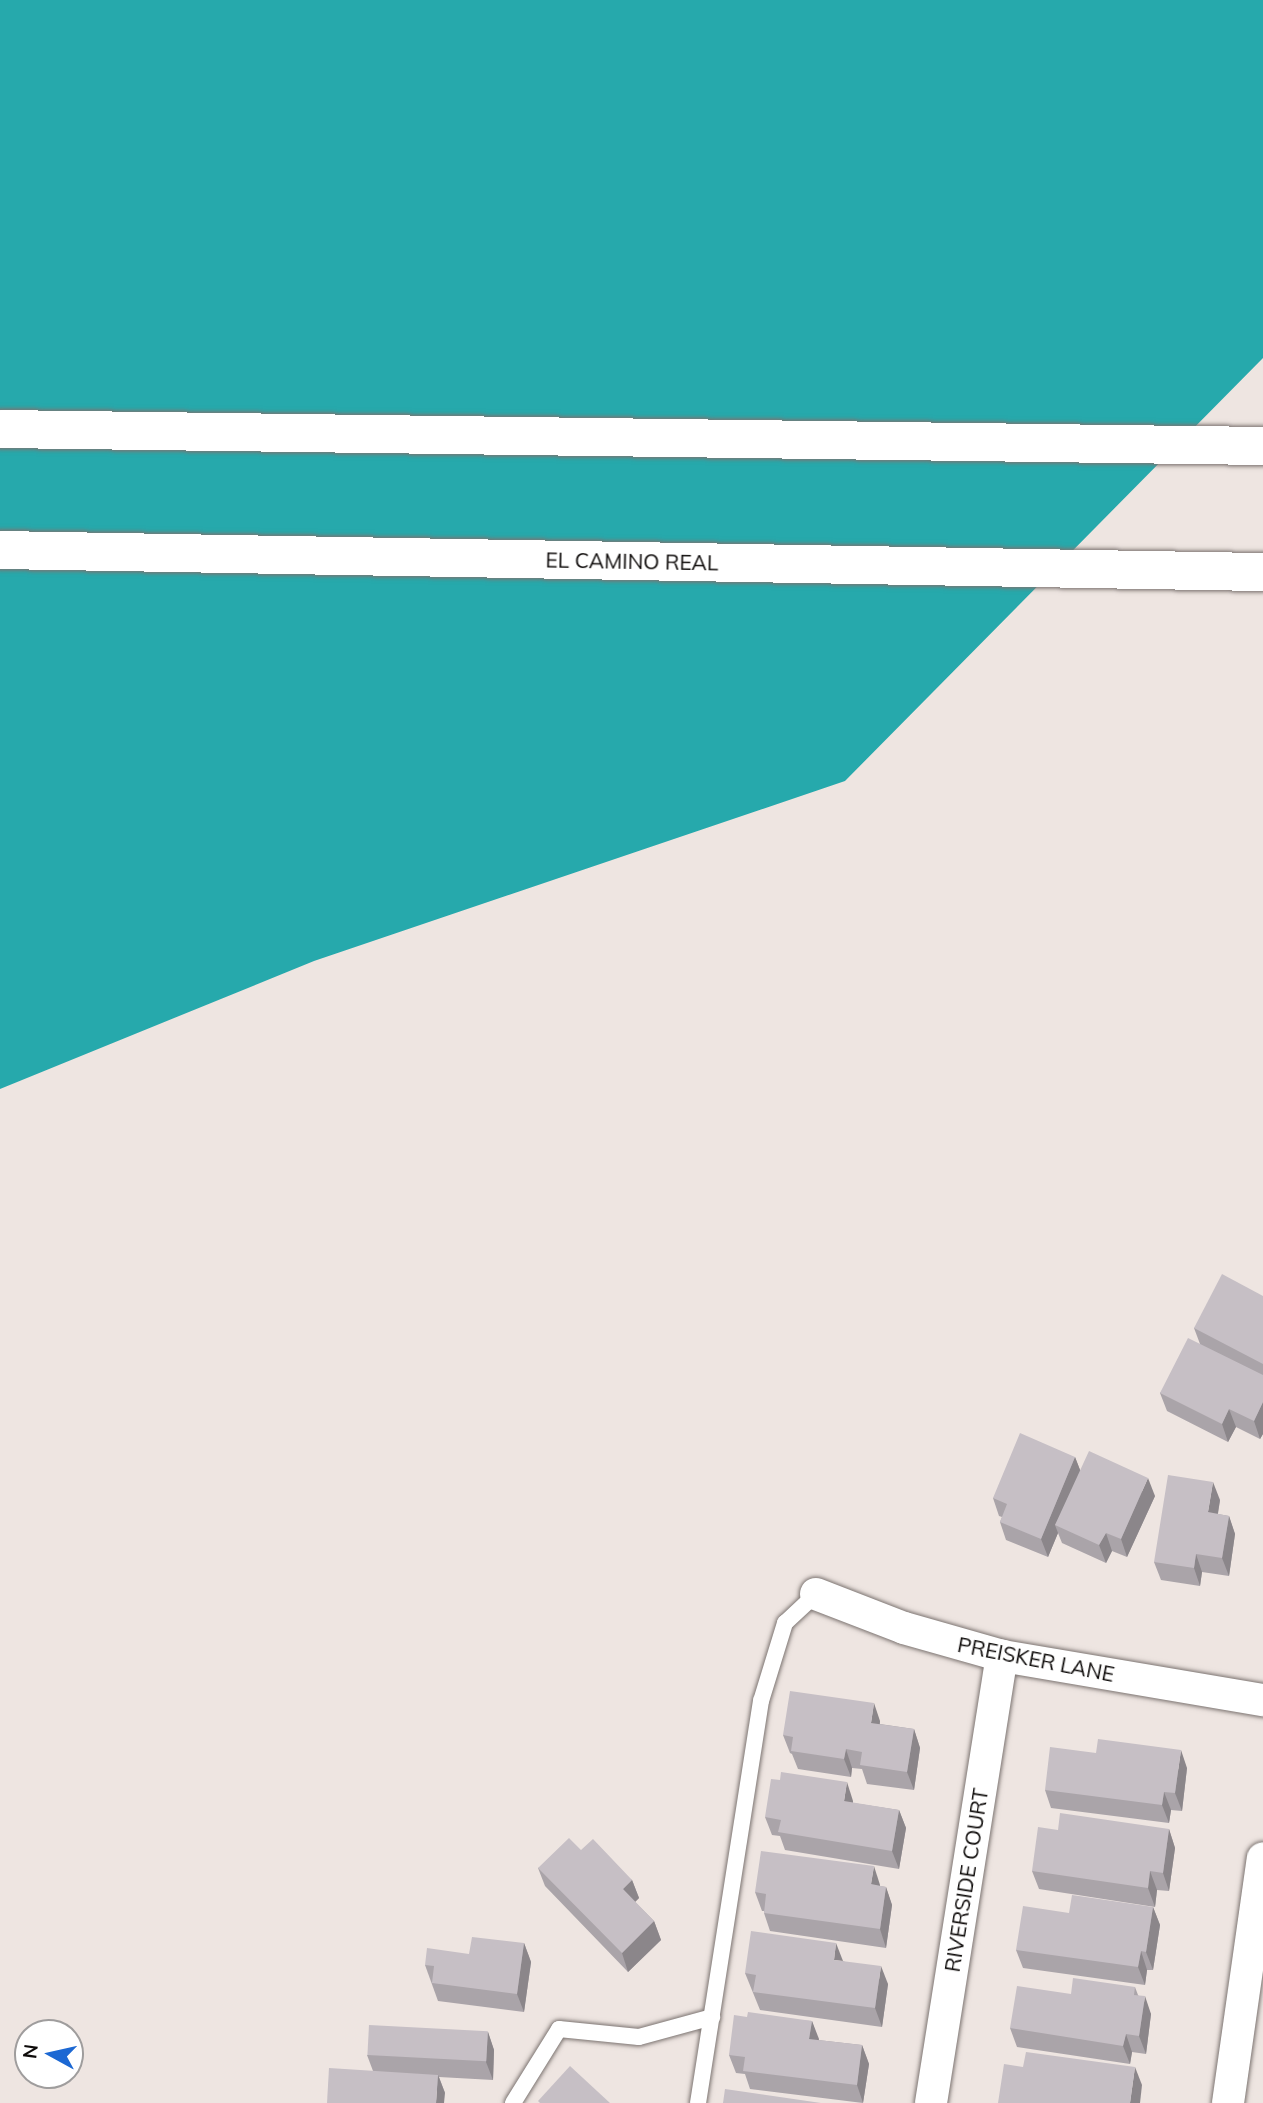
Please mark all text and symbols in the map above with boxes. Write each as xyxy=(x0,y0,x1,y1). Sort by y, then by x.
street label: EL CAMINO REAL xyxy=(545,547,719,575)
street label: PREISKER LANE xyxy=(955,1631,1117,1687)
street label: RIVERSIDE COURT xyxy=(939,1786,993,1974)
north arrow xyxy=(14,2019,84,2089)
text: N xyxy=(17,2043,43,2060)

